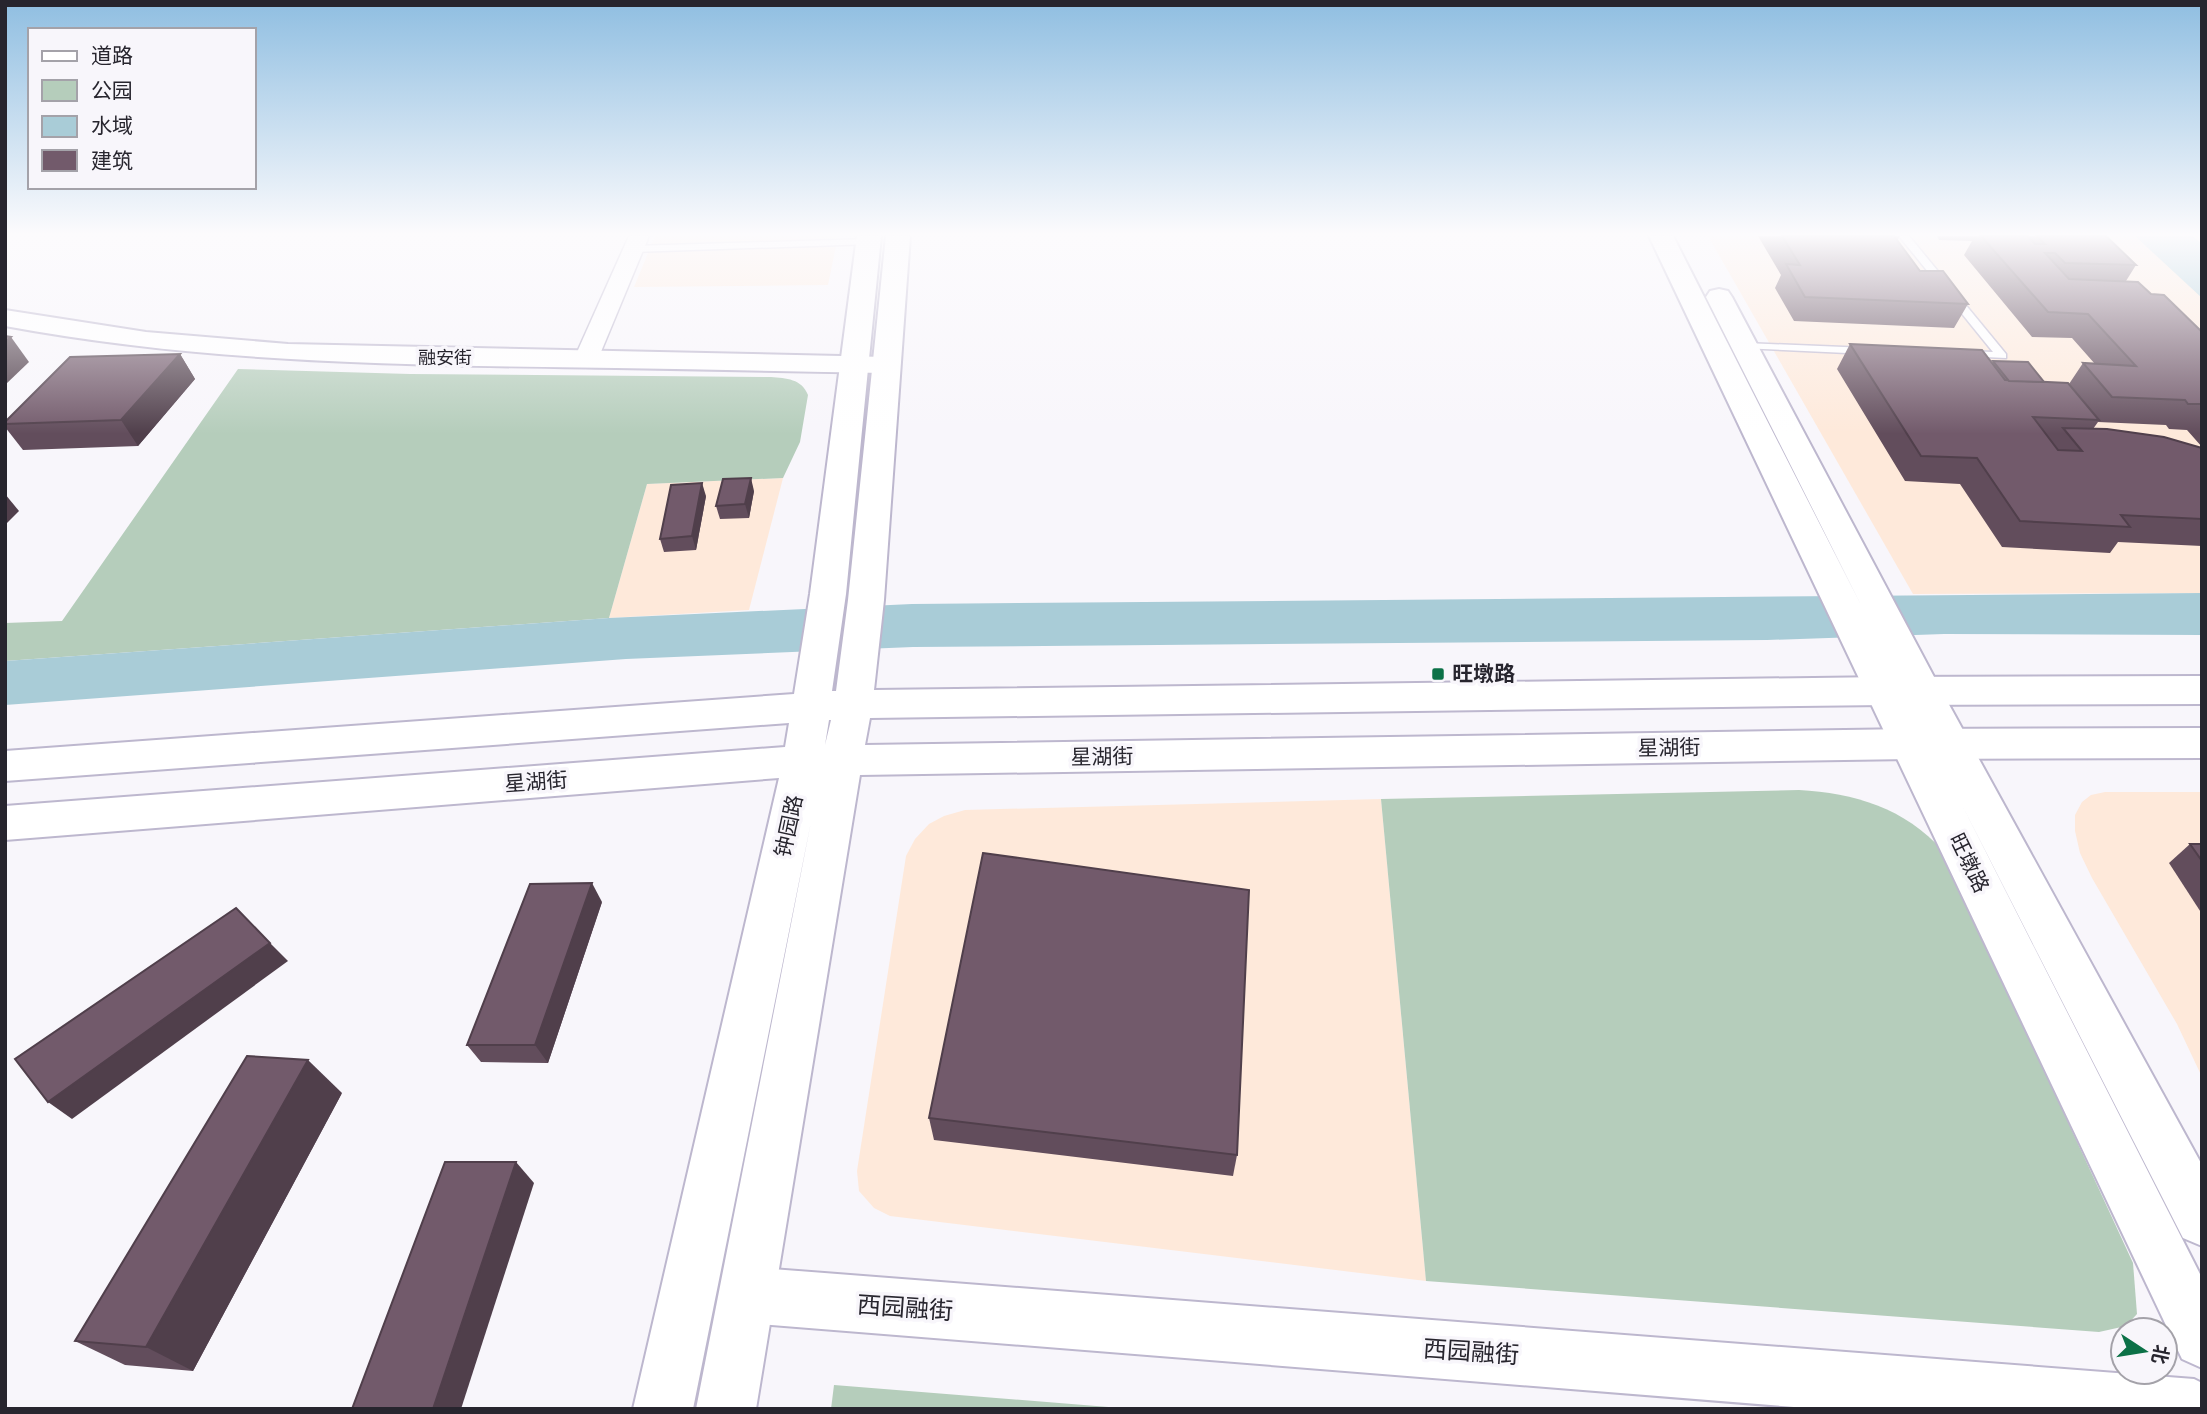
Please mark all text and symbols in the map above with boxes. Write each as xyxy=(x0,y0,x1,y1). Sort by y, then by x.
legend xyxy=(28,28,256,189)
text: 道路 xyxy=(91,44,133,67)
text: 公园 xyxy=(91,79,133,102)
text: 水域 xyxy=(91,114,133,137)
text: 建筑 xyxy=(91,149,133,172)
street label: 融安街 xyxy=(418,348,472,368)
place label: 旺墩路 xyxy=(1452,662,1515,685)
marker: 旺墩路 xyxy=(1430,666,1446,682)
street label: 星湖街 xyxy=(1637,735,1701,760)
street label: 星湖街 xyxy=(1070,744,1134,769)
street label: 星湖街 xyxy=(504,768,568,795)
street label: 钟园路 xyxy=(771,793,806,859)
street label: 旺墩路 xyxy=(1945,829,1994,896)
street label: 西园融街 xyxy=(856,1291,954,1324)
north arrow xyxy=(2109,1316,2179,1386)
street label: 西园融街 xyxy=(1422,1335,1520,1368)
text: 北 xyxy=(2148,1343,2172,1366)

